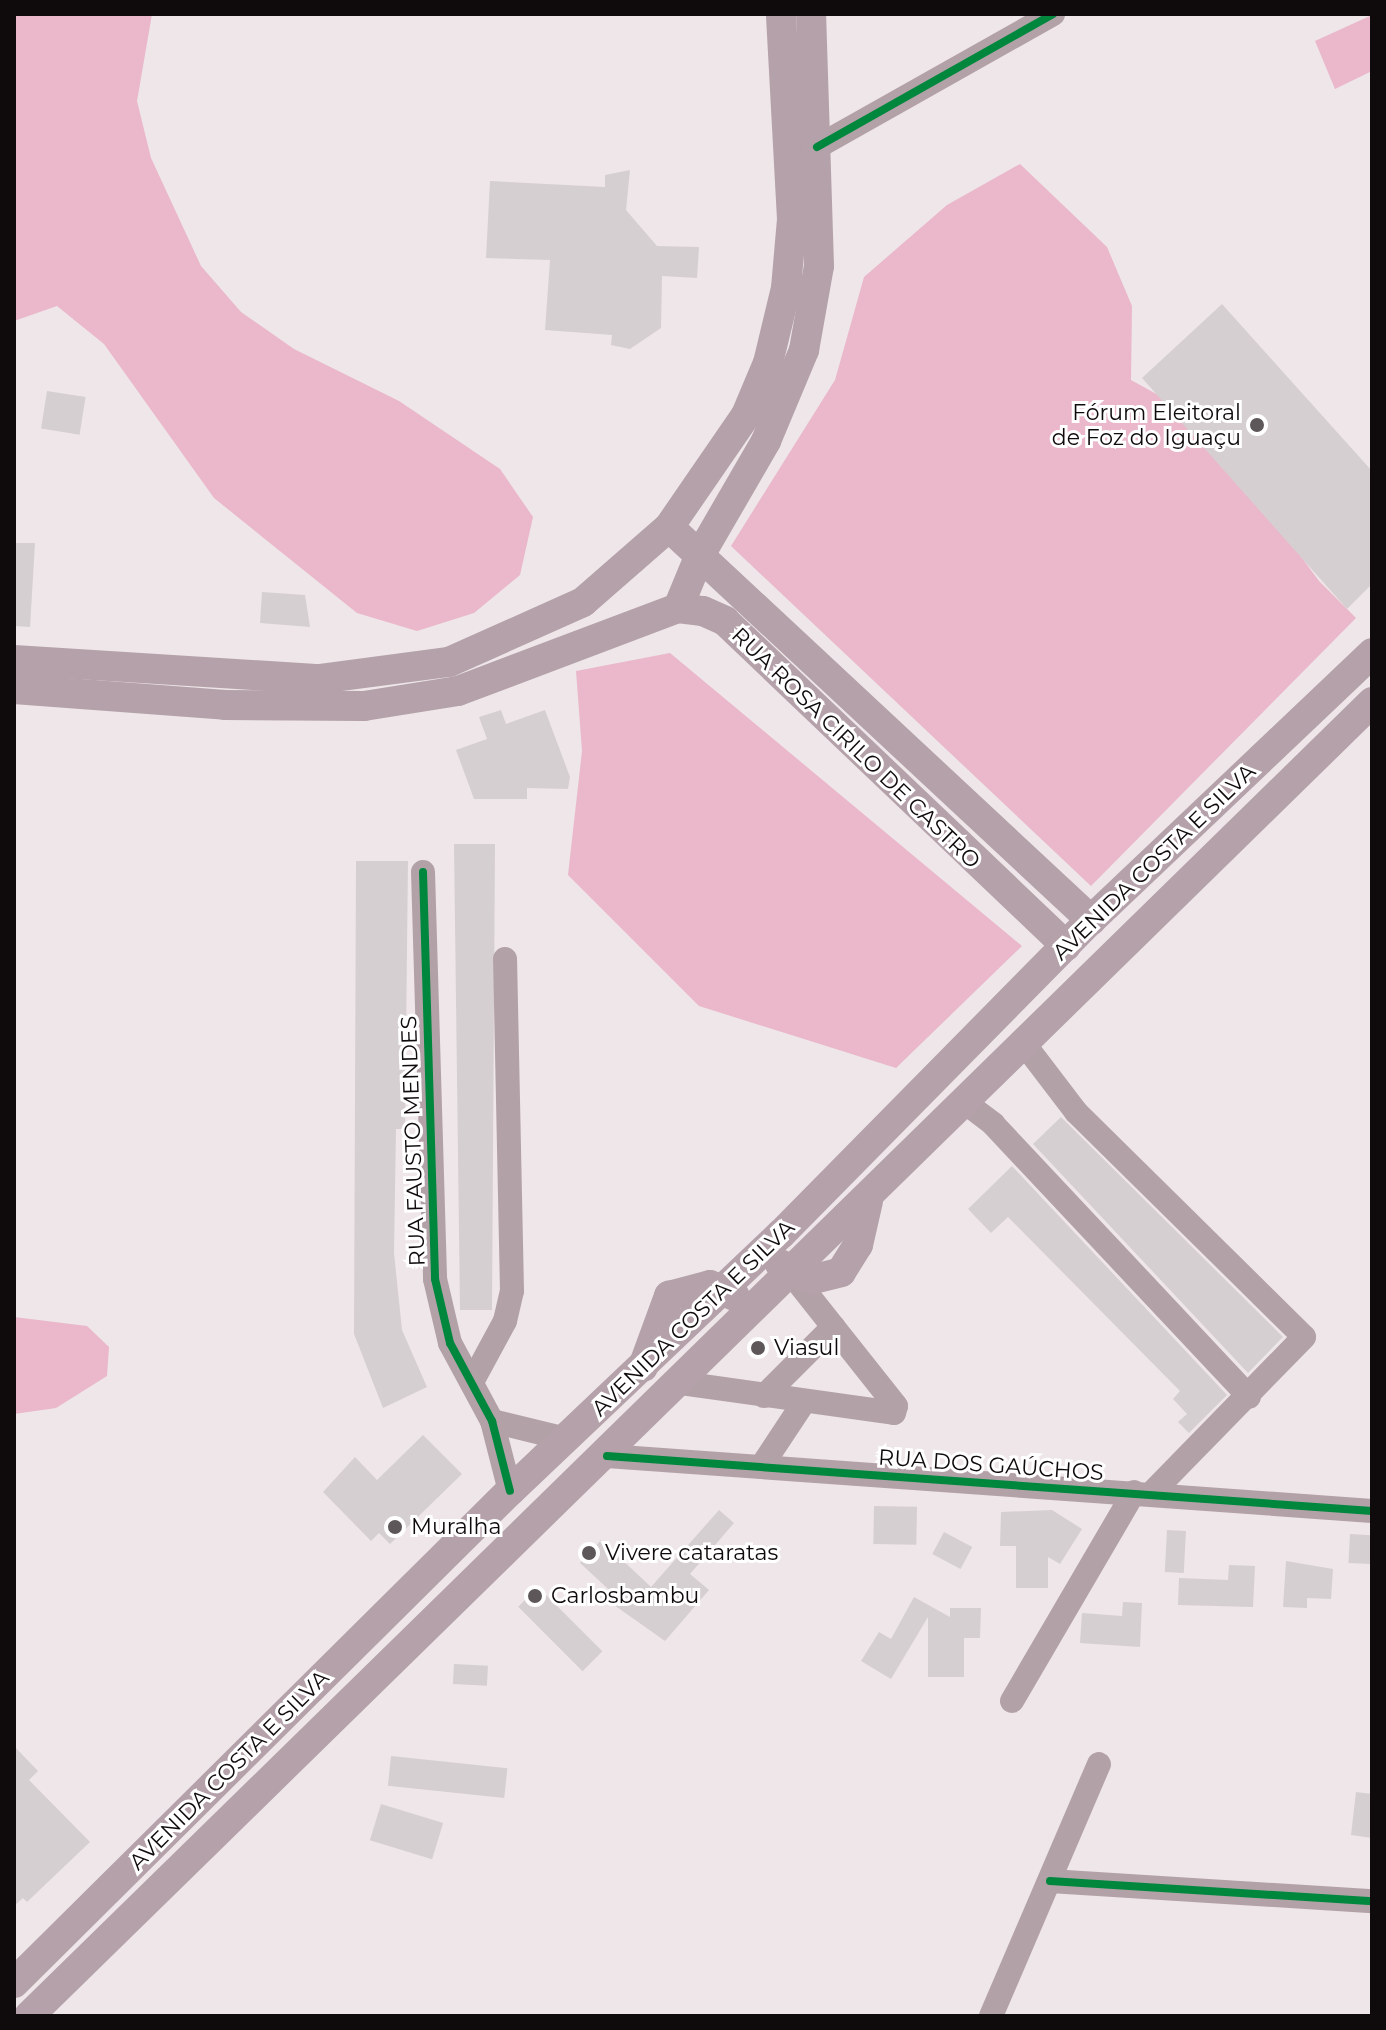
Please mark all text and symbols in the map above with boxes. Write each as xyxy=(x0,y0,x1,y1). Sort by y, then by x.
place label: Fórum Eleitoral de Foz do Iguaçu xyxy=(1052,399,1241,450)
marker: Fórum Eleitoral de Foz do Iguaçu xyxy=(1248,416,1266,434)
street label: RUA ROSA CIRILO DE CASTRO xyxy=(726,622,986,874)
street label: AVENIDA COSTA E SILVA xyxy=(1047,758,1261,966)
street label: RUA FAUSTO MENDES xyxy=(395,1015,431,1267)
street label: AVENIDA COSTA E SILVA xyxy=(586,1214,800,1422)
place label: Viasul xyxy=(774,1335,839,1361)
marker: Viasul xyxy=(749,1339,767,1357)
street label: RUA DOS GAÚCHOS xyxy=(877,1444,1105,1486)
place label: Muralha xyxy=(411,1514,501,1540)
marker: Muralha xyxy=(386,1518,404,1536)
place label: Vivere cataratas xyxy=(605,1540,778,1566)
marker: Vivere cataratas xyxy=(580,1544,598,1562)
place label: Carlosbambu xyxy=(551,1583,699,1609)
marker: Carlosbambu xyxy=(526,1587,544,1605)
street label: AVENIDA COSTA E SILVA xyxy=(124,1665,334,1875)

